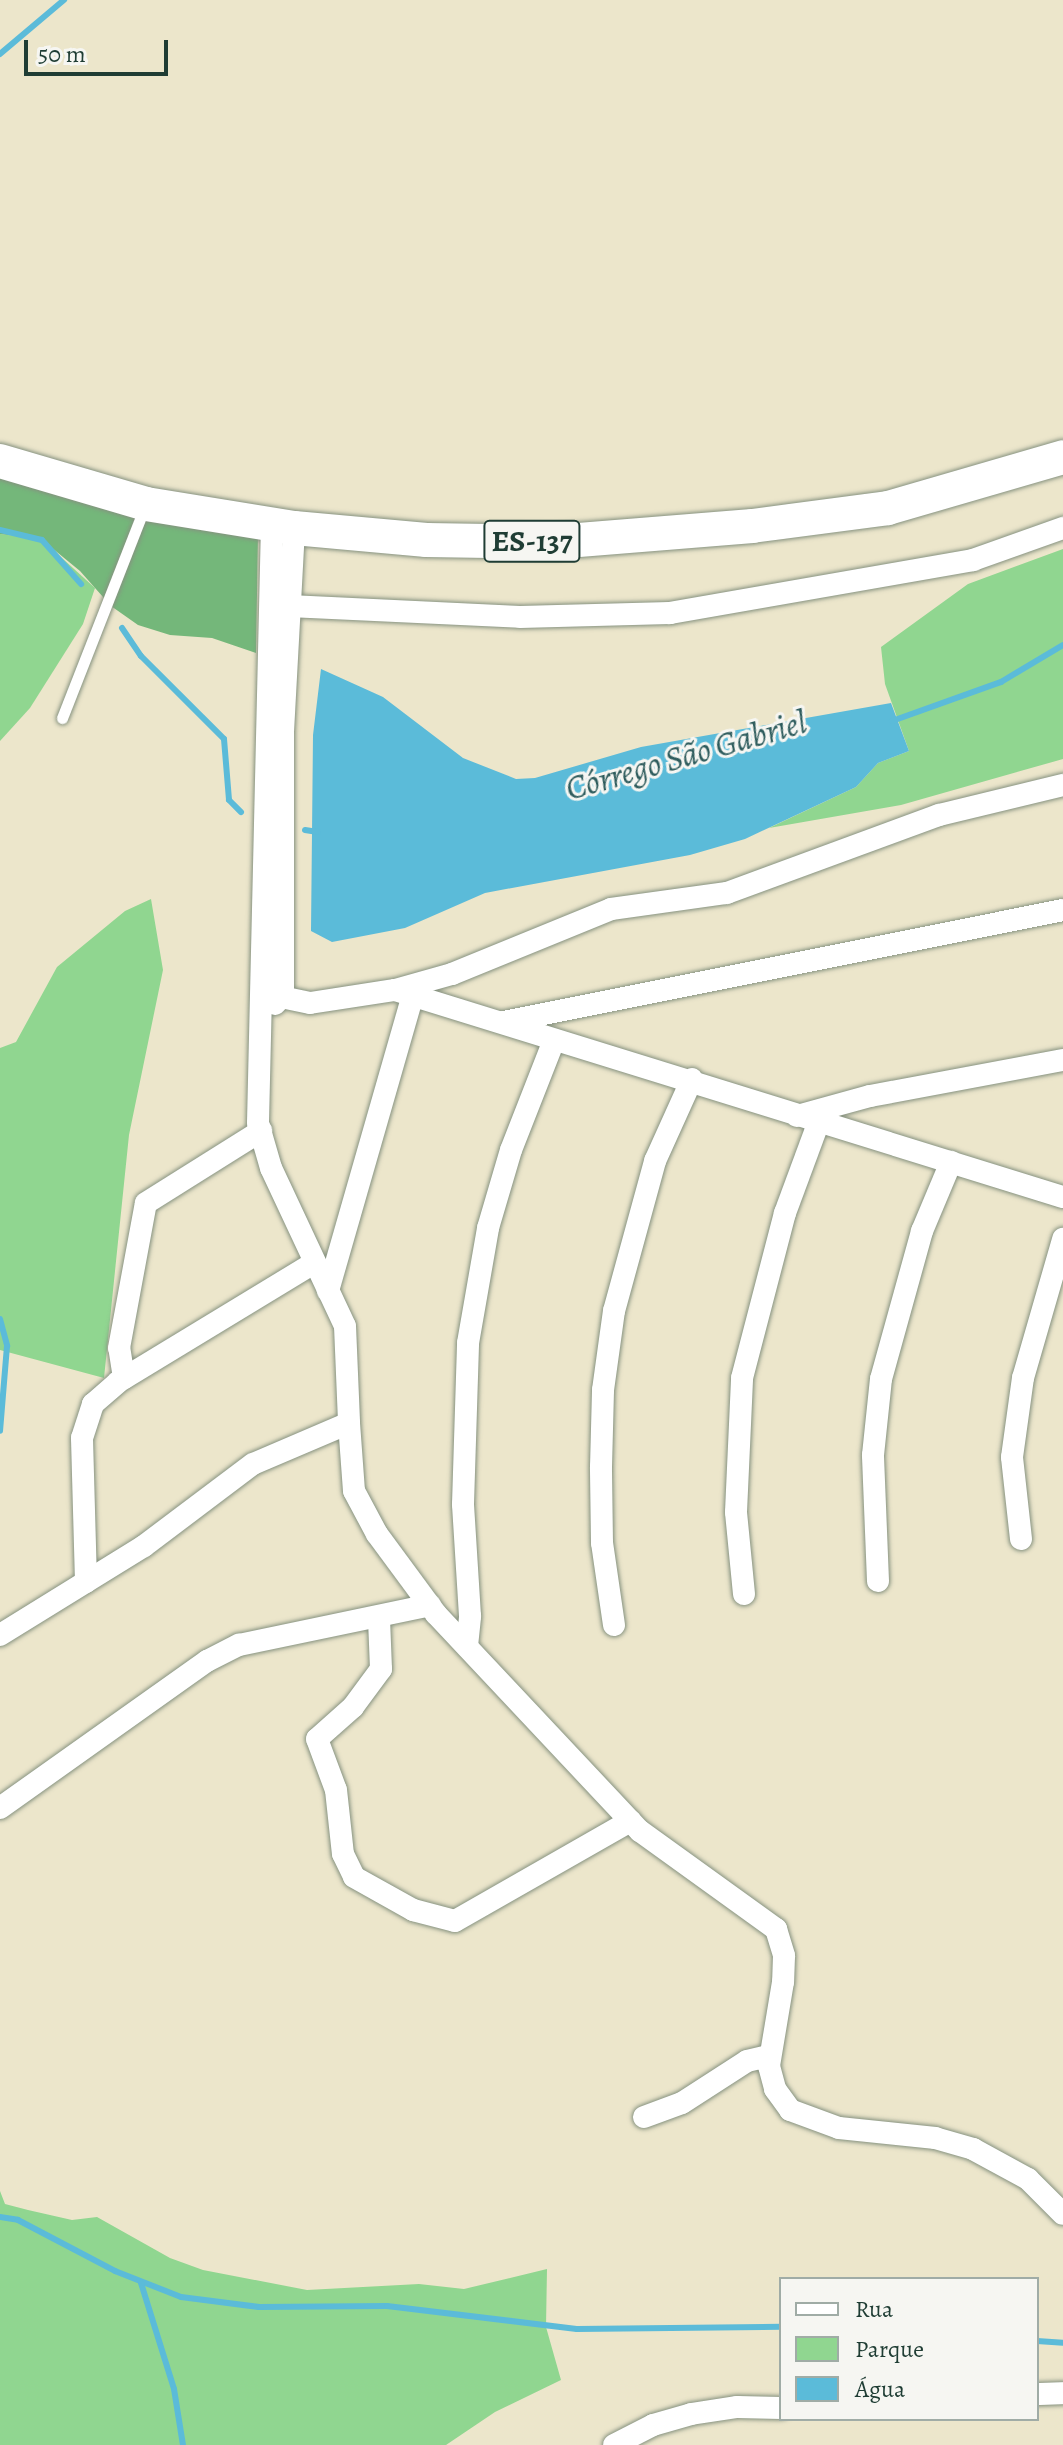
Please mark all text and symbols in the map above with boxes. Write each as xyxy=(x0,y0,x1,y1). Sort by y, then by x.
scale bar xyxy=(28,24,172,74)
text: 50 m xyxy=(38,38,86,70)
road number: ES-137 xyxy=(482,515,582,567)
water label: Córrego São Gabriel xyxy=(561,701,811,809)
legend xyxy=(779,2277,1039,2421)
text: Rua xyxy=(855,2293,893,2325)
text: Parque xyxy=(855,2333,924,2365)
text: Água xyxy=(855,2373,905,2405)

